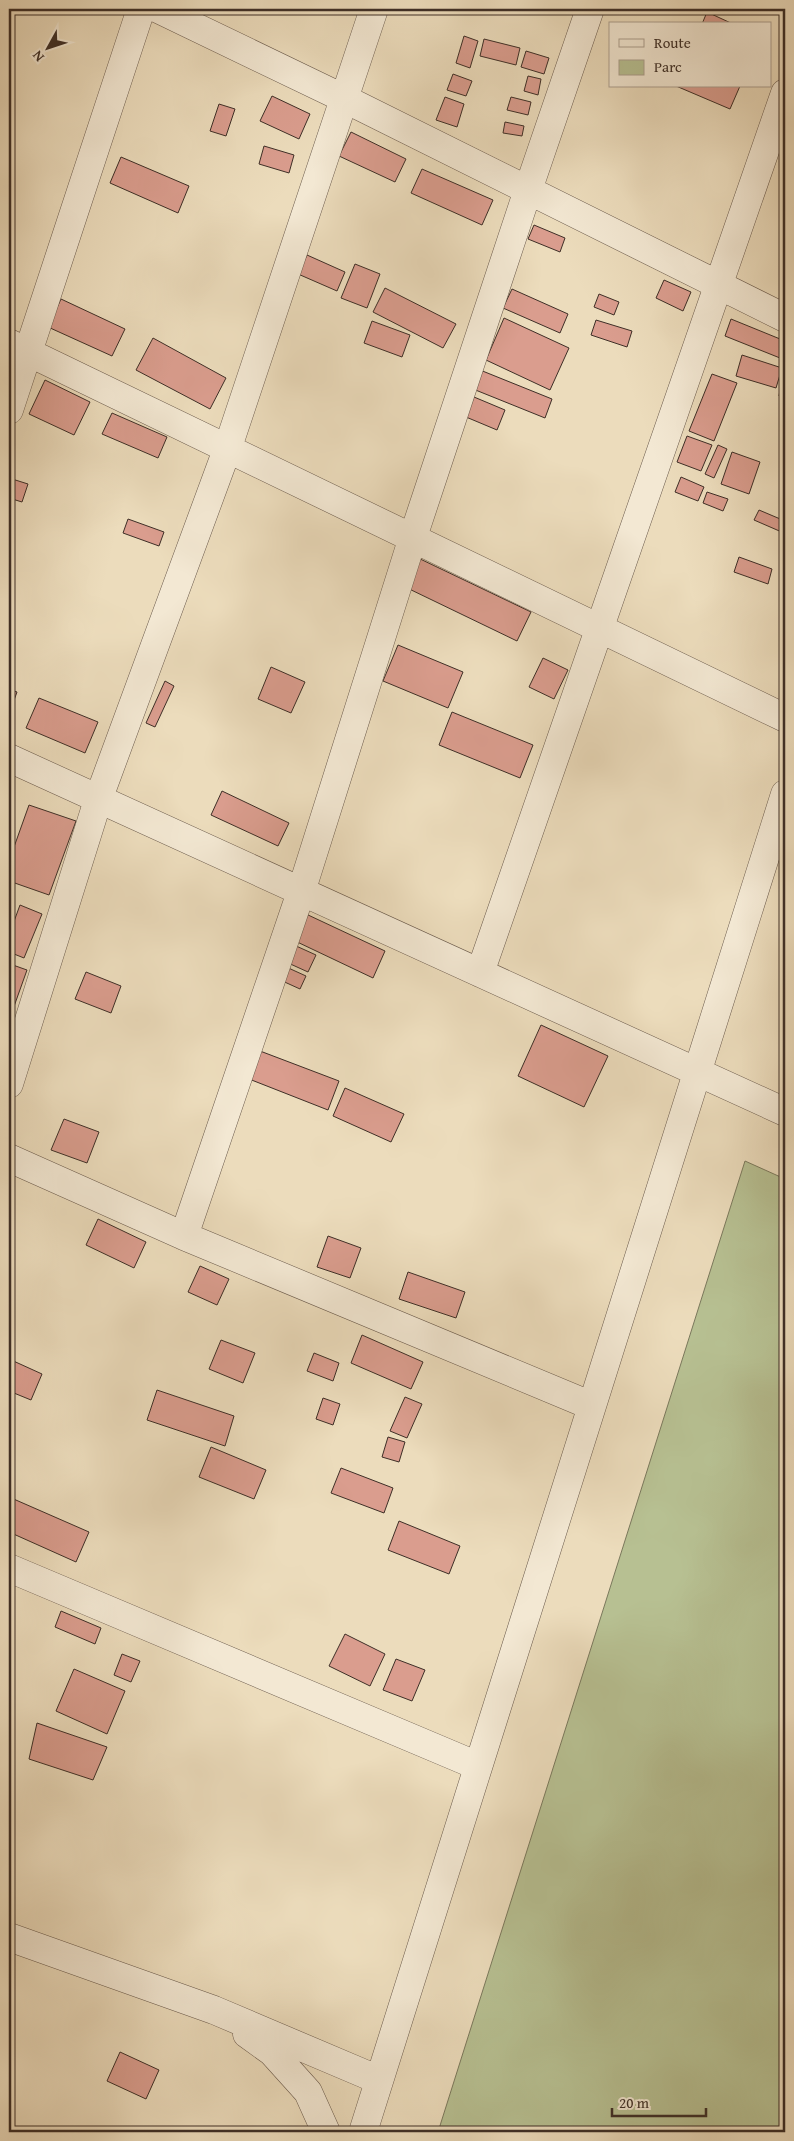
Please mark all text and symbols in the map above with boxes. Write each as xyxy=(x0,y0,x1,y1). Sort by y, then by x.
north arrow xyxy=(22,22,72,72)
legend xyxy=(609,22,772,88)
text: Route xyxy=(654,32,691,53)
text: N xyxy=(27,46,49,66)
text: Parc xyxy=(654,56,682,77)
scale bar xyxy=(612,2086,705,2118)
text: 20 m xyxy=(619,2092,650,2113)

